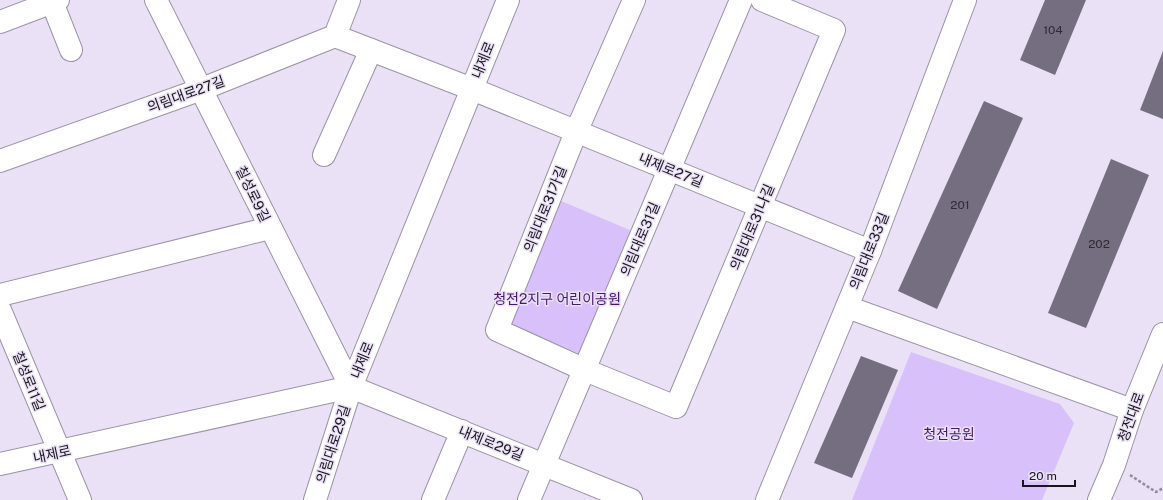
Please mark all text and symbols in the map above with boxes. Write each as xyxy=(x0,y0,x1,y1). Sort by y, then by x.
house number: 104 xyxy=(1043,23,1063,37)
street label: 내제로 xyxy=(468,39,498,81)
street label: 의림대로27길 xyxy=(145,73,227,115)
street label: 내제로27길 xyxy=(636,150,706,190)
street label: 칠성로9길 xyxy=(233,163,273,225)
street label: 의림대로31가길 xyxy=(520,163,570,255)
street label: 의림대로31나길 xyxy=(727,182,777,272)
house number: 201 xyxy=(950,198,970,212)
street label: 의림대로31길 xyxy=(617,200,663,278)
street label: 의림대로33길 xyxy=(846,210,892,292)
house number: 202 xyxy=(1088,237,1110,251)
park label: 청전2지구 어린이공원 xyxy=(493,291,621,307)
street label: 내제로 xyxy=(347,339,377,381)
street label: 칠성로11길 xyxy=(10,349,48,413)
street label: 청전대로 xyxy=(1115,390,1147,444)
street label: 의림대로29길 xyxy=(313,403,353,485)
street label: 내제로29길 xyxy=(456,423,526,463)
park label: 청전공원 xyxy=(923,426,975,442)
street label: 내제로 xyxy=(31,442,73,466)
scale bar xyxy=(1023,462,1075,488)
text: 20 m xyxy=(1029,469,1057,483)

